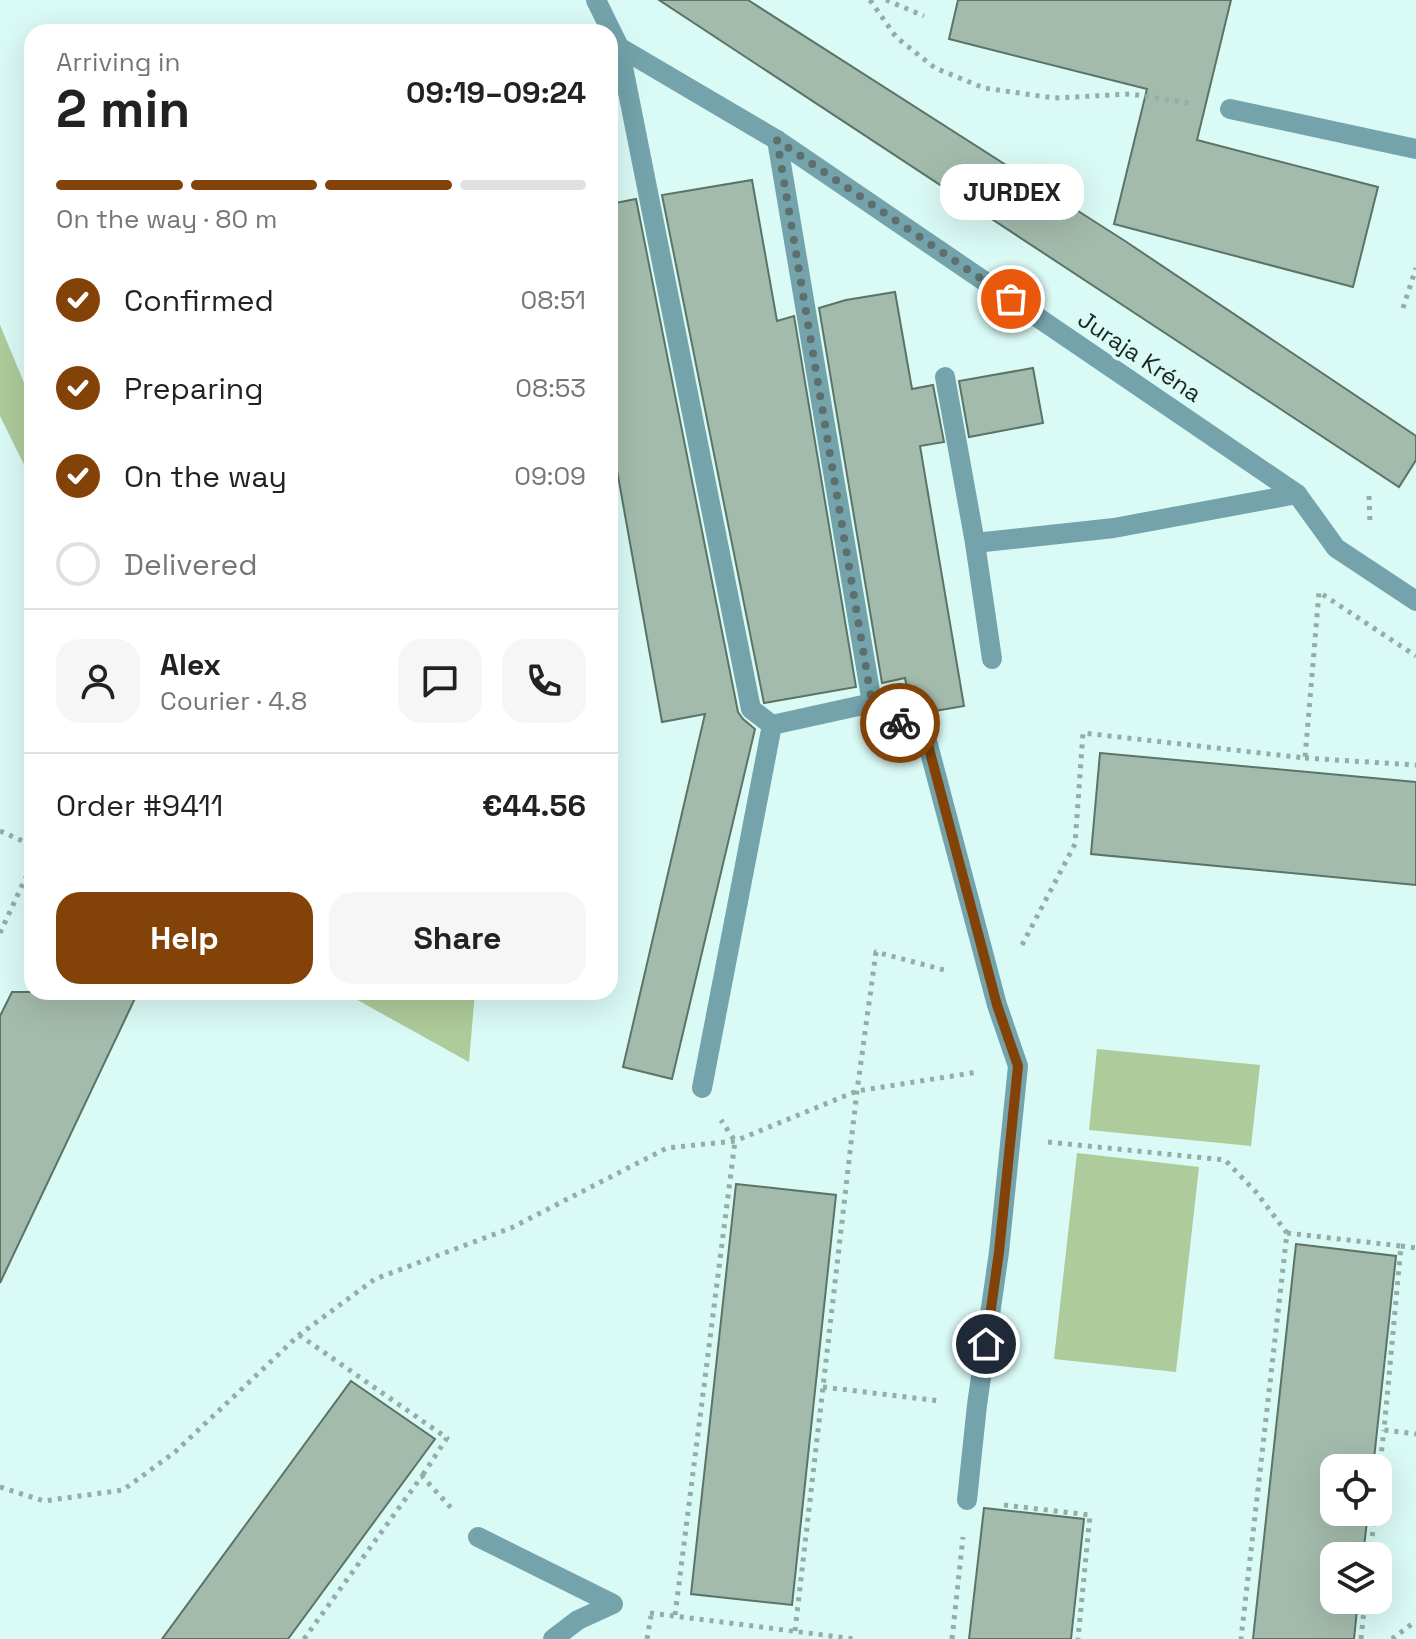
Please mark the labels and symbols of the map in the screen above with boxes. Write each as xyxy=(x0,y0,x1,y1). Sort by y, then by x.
callout: JURDEX xyxy=(939,163,1083,219)
pin xyxy=(977,265,1045,333)
street label: Juraja Kréna xyxy=(1072,303,1208,409)
courier xyxy=(860,683,940,763)
pin xyxy=(952,1310,1020,1378)

